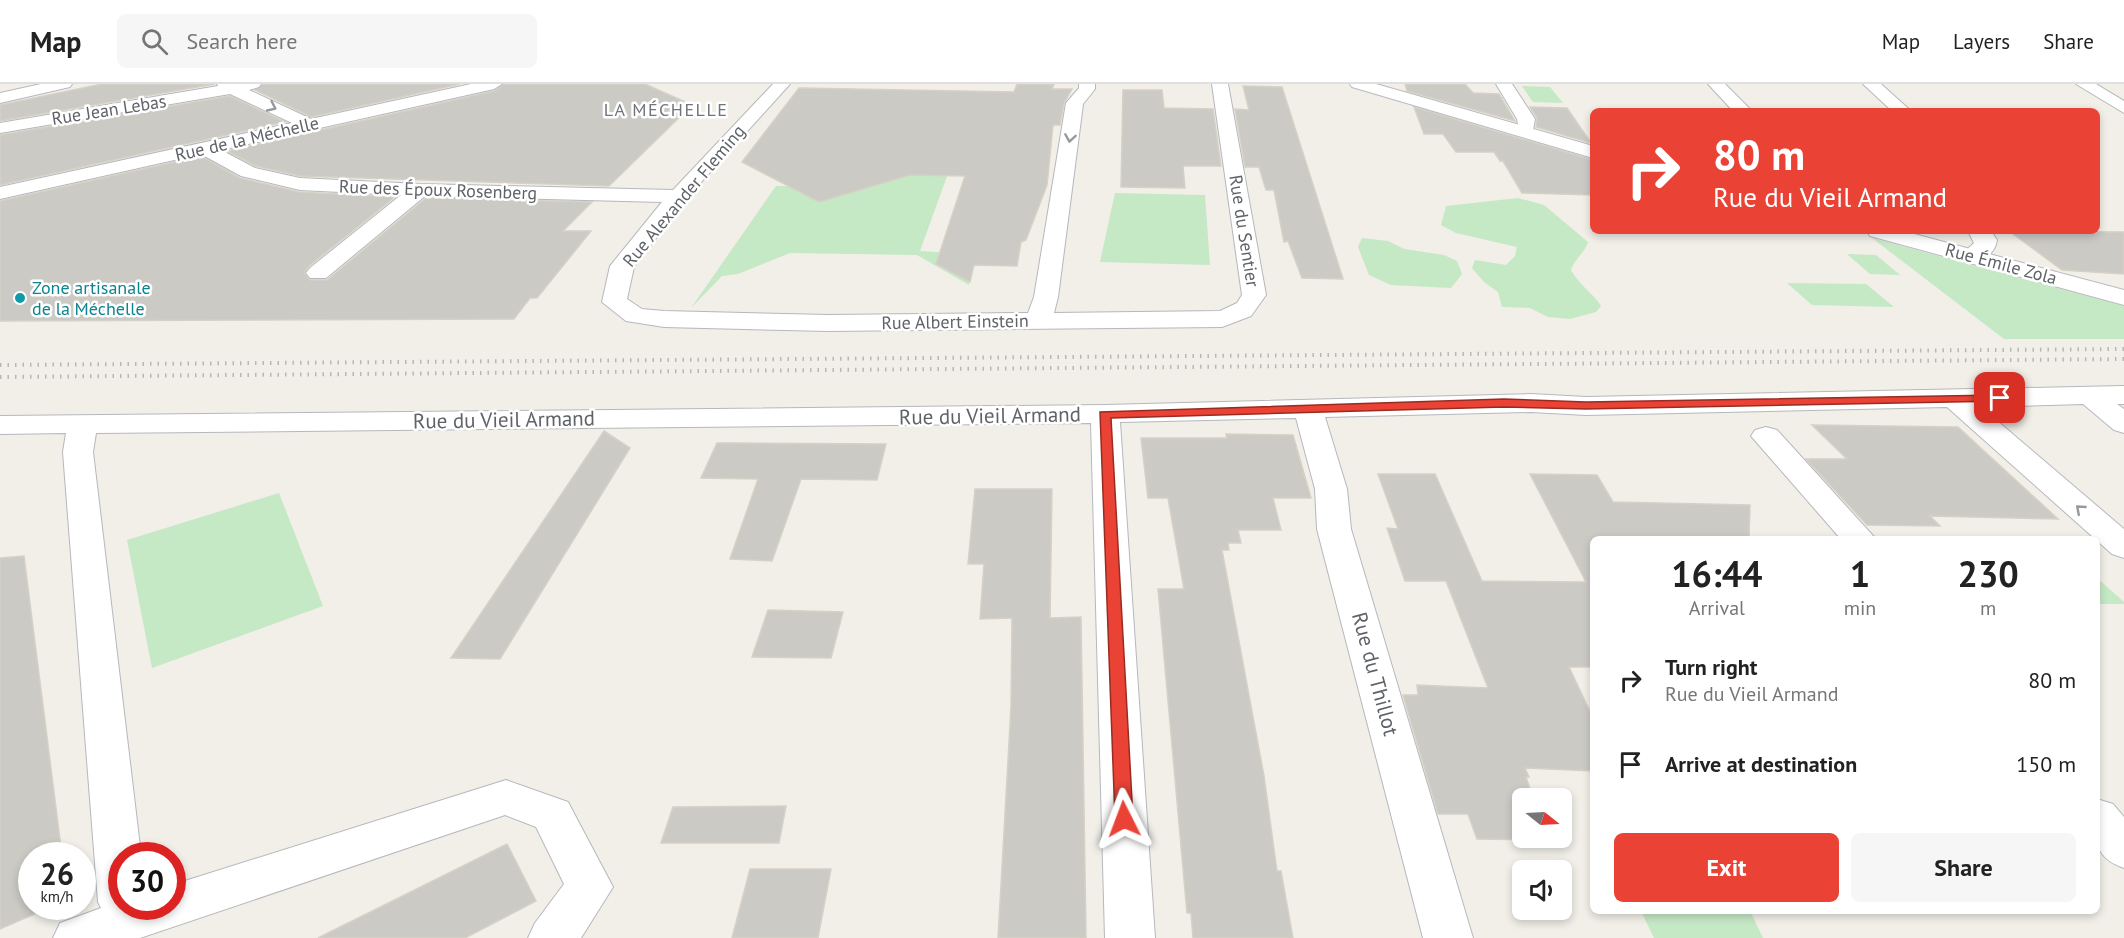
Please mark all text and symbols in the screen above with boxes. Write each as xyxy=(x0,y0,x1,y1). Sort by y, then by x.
search box xyxy=(117,14,537,68)
text: Map xyxy=(30,23,81,60)
icon: search xyxy=(138,25,171,58)
text: Search here xyxy=(186,27,297,55)
text: Map xyxy=(1882,28,1920,55)
text: Layers xyxy=(1953,28,2010,55)
text: Share xyxy=(2043,28,2094,55)
street label: Rue Jean Lebas xyxy=(50,89,168,130)
district label: LA MÉCHELLE xyxy=(604,98,728,121)
one-way arrow xyxy=(265,99,276,111)
street label: Rue de la Méchelle xyxy=(173,111,321,166)
street label: Rue Alexander Fleming xyxy=(617,120,750,271)
text: 80 m xyxy=(1713,127,1805,182)
icon: right xyxy=(1614,132,1692,210)
one-way arrow xyxy=(1064,133,1076,142)
street label: Rue du Sentier xyxy=(1224,173,1265,289)
street label: Rue des Époux Rosenberg xyxy=(338,175,538,204)
text: Rue du Vieil Armand xyxy=(1713,180,1947,214)
street label: Rue Émile Zola xyxy=(1943,238,2060,289)
place label: Zone artisanale de la Méchelle xyxy=(32,276,151,320)
marker: Zone artisanale de la Méchelle xyxy=(13,291,27,305)
street label: Rue Albert Einstein xyxy=(881,309,1029,334)
pin xyxy=(1974,372,2025,423)
icon: arrive xyxy=(1983,381,2016,414)
street label: Rue du Vieil Armand xyxy=(899,400,1081,431)
street label: Rue du Vieil Armand xyxy=(413,404,595,435)
one-way arrow xyxy=(2076,505,2087,516)
text: 16:44 xyxy=(1671,550,1763,597)
text: 1 xyxy=(1850,550,1870,597)
text: 230 xyxy=(1958,550,2019,597)
text: Arrival xyxy=(1689,595,1745,621)
text: min xyxy=(1844,595,1876,621)
text: m xyxy=(1980,595,1996,621)
street label: Rue du Thillot xyxy=(1346,609,1405,739)
text: Turn right xyxy=(1665,653,1757,681)
icon: right xyxy=(1614,664,1647,697)
text: 80 m xyxy=(2028,666,2076,694)
text: Rue du Vieil Armand xyxy=(1665,681,1838,707)
icon: arrive xyxy=(1614,748,1647,781)
text: Arrive at destination xyxy=(1665,750,1857,778)
text: 150 m xyxy=(2016,750,2076,778)
position arrow xyxy=(1092,787,1156,851)
north arrow xyxy=(1512,788,1572,848)
map controls xyxy=(1512,788,1572,920)
button: Exit xyxy=(1614,833,1839,902)
button: Share xyxy=(1851,833,2076,902)
speed limit sign: 30 xyxy=(108,842,186,920)
text: 26 xyxy=(40,854,74,893)
button: sound xyxy=(1512,860,1572,920)
text: km/h xyxy=(41,887,73,906)

